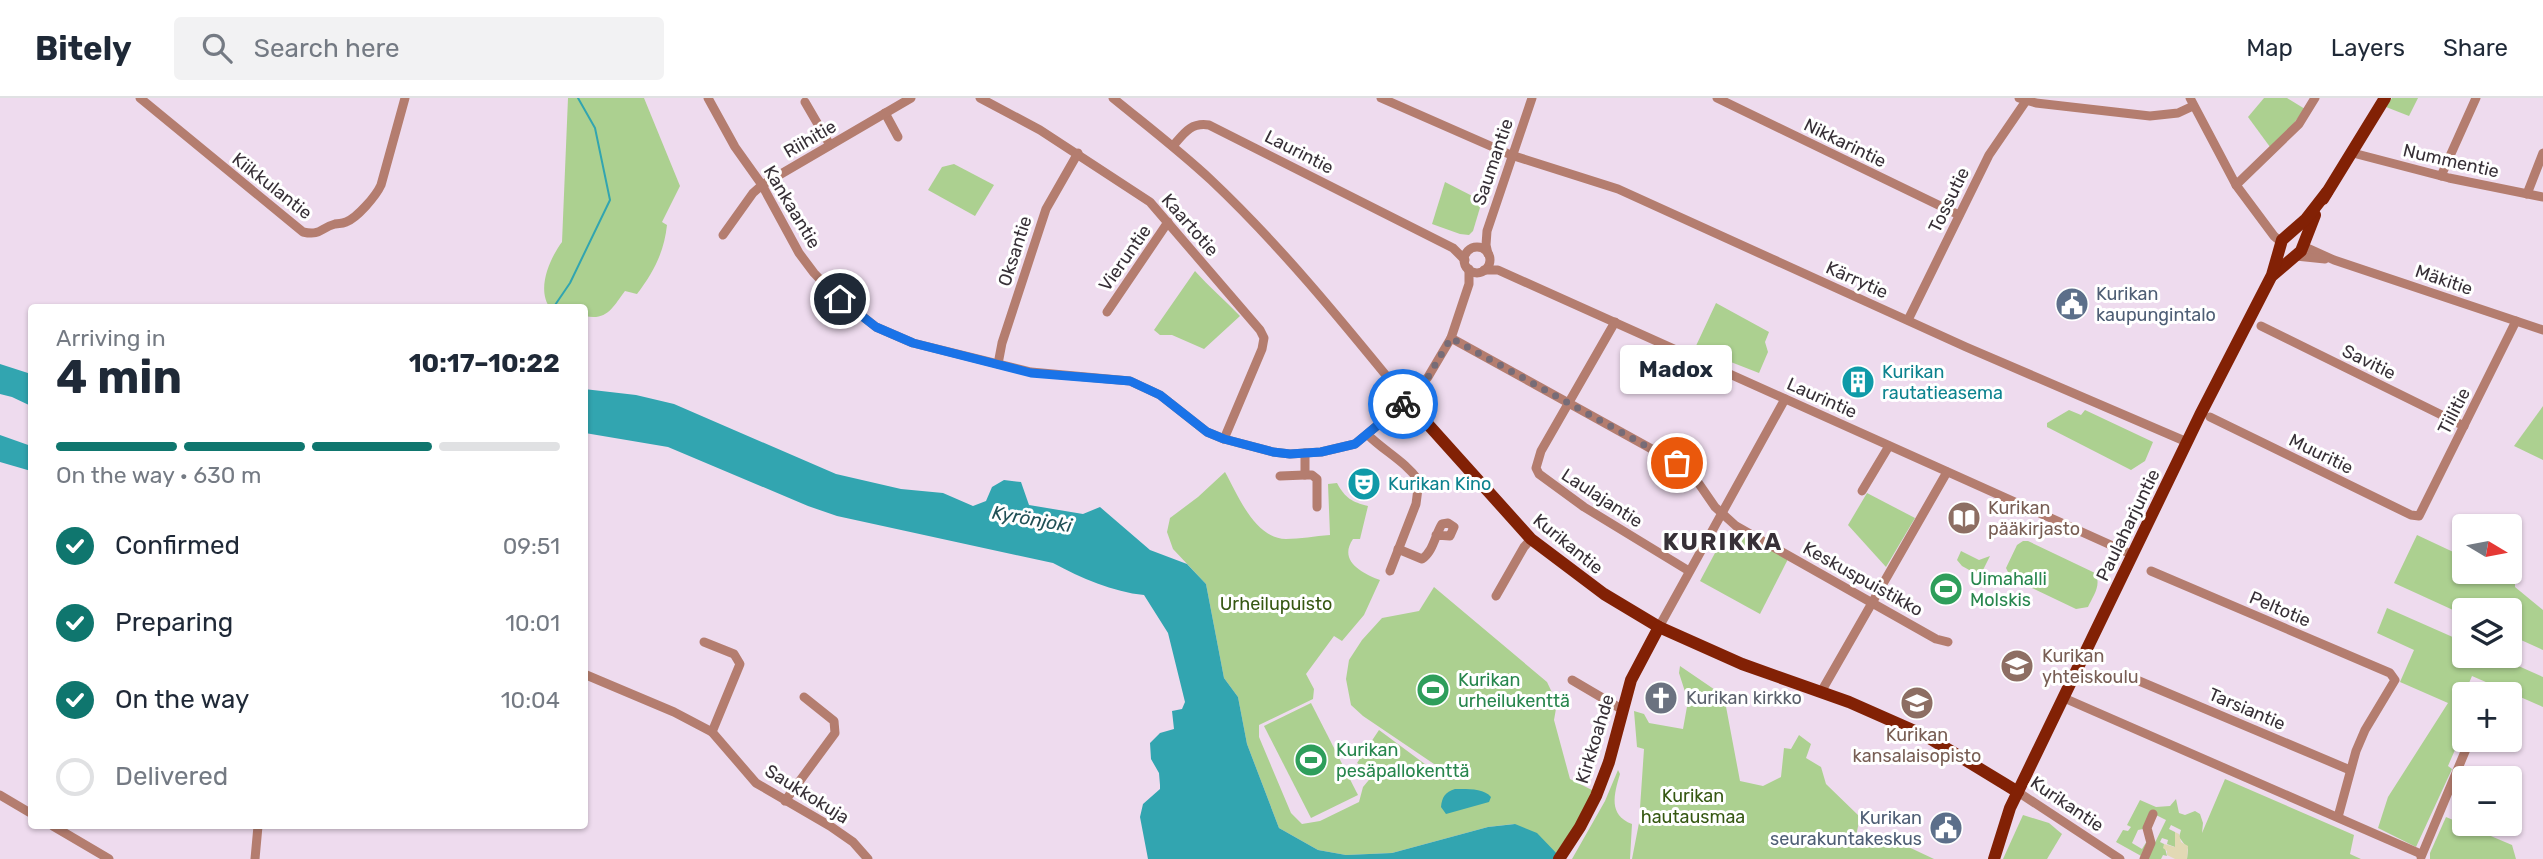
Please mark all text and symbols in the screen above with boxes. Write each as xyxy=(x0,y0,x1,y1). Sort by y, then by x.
search box xyxy=(174,17,664,80)
text: Bitely xyxy=(35,29,132,68)
icon: search xyxy=(198,29,236,67)
text: Search here xyxy=(254,33,400,64)
text: Map xyxy=(2246,34,2293,62)
text: Layers xyxy=(2331,34,2405,62)
text: Share xyxy=(2443,34,2508,62)
street label: Nikkarintie xyxy=(1800,114,1890,172)
street label: Riihitie xyxy=(780,115,840,163)
street label: Saumantie xyxy=(1468,116,1518,208)
street label: Laurintie xyxy=(1261,125,1337,179)
street label: Nummentie xyxy=(2401,139,2501,183)
street label: Kiikkulantie xyxy=(228,148,316,224)
street label: Kankaantie xyxy=(759,162,825,252)
street label: Tossutie xyxy=(1924,164,1974,236)
street label: Kaartotie xyxy=(1157,189,1223,261)
street label: Oksantie xyxy=(993,213,1037,289)
street label: Vieruntie xyxy=(1094,221,1156,295)
street label: Kärrytie xyxy=(1823,257,1891,303)
street label: Mäkitie xyxy=(2412,260,2476,300)
pin xyxy=(810,269,870,329)
icon: home xyxy=(821,280,859,318)
place label: Kurikan kaupungintalo xyxy=(2096,283,2216,326)
public building icon: Kurikan kaupungintalo xyxy=(2053,285,2091,323)
text: Arriving in xyxy=(56,324,166,352)
street label: Savitie xyxy=(2339,340,2399,384)
callout: Madox xyxy=(1621,344,1733,393)
text: 10:17–10:22 xyxy=(409,348,560,379)
text: 4 min xyxy=(56,350,182,405)
text: Madox xyxy=(1639,355,1713,383)
place label: Kurikan rautatieasema xyxy=(1882,361,2003,404)
building icon: Kurikan rautatieasema xyxy=(1839,363,1877,401)
courier xyxy=(1368,369,1438,439)
street label: Laurintie xyxy=(1784,373,1860,423)
street label: Tiilitie xyxy=(2433,384,2475,438)
icon: bike xyxy=(1384,385,1422,423)
street label: Muuritie xyxy=(2285,429,2357,479)
pin xyxy=(1647,433,1707,493)
icon: bag xyxy=(1658,444,1696,482)
text: On the way · 630 m xyxy=(56,461,262,489)
street label: Laulajantie xyxy=(1557,464,1647,532)
theatre icon: Kurikan Kino xyxy=(1345,465,1383,503)
street label: Paulaharjuntie xyxy=(2091,465,2165,585)
place label: Kurikan Kino xyxy=(1388,473,1491,495)
place label: Kurikan pääkirjasto xyxy=(1988,497,2080,540)
library icon: Kurikan pääkirjasto xyxy=(1945,499,1983,537)
water label: Kyrönjoki xyxy=(990,501,1074,537)
street label: Kurikantie xyxy=(1529,509,1607,579)
north arrow xyxy=(2452,514,2522,584)
map controls xyxy=(2452,514,2522,836)
icon: check xyxy=(56,527,94,565)
district label: KURIKKA xyxy=(1663,528,1783,556)
text: Confirmed xyxy=(115,530,240,561)
text: 09:51 xyxy=(503,532,560,560)
street label: Keskuspuistikko xyxy=(1799,537,1927,621)
place label: Uimahalli Molskis xyxy=(1970,568,2047,611)
sports icon: Uimahalli Molskis xyxy=(1927,570,1965,608)
street label: Peltotie xyxy=(2246,586,2314,632)
park label: Urheilupuisto xyxy=(1220,593,1332,615)
button: layers xyxy=(2452,598,2522,668)
icon: check xyxy=(56,604,94,642)
text: Preparing xyxy=(115,607,233,638)
text: 10:01 xyxy=(505,609,560,637)
place label: Kurikan yhteiskoulu xyxy=(2042,645,2139,688)
school or university icon: Kurikan yhteiskoulu xyxy=(1998,647,2036,685)
place label: Kurikan urheilukenttä xyxy=(1458,669,1570,712)
sports icon: Kurikan urheilukenttä xyxy=(1414,671,1452,709)
church icon: Kurikan kirkko xyxy=(1642,679,1680,717)
icon: check xyxy=(56,681,94,719)
button: + xyxy=(2452,682,2522,752)
street label: Tarsiantie xyxy=(2205,683,2289,735)
text: On the way xyxy=(115,684,249,715)
school or university icon: Kurikan kansalaisopisto xyxy=(1898,684,1936,722)
text: 10:04 xyxy=(501,686,560,714)
place label: Kurikan kirkko xyxy=(1686,687,1802,709)
street label: Kirkkoahde xyxy=(1571,692,1619,786)
place label: Kurikan kansalaisopisto xyxy=(1853,724,1981,767)
place label: Kurikan pesäpallokenttä xyxy=(1336,739,1469,782)
sports icon: Kurikan pesäpallokenttä xyxy=(1292,741,1330,779)
street label: Saukkokuja xyxy=(761,759,853,829)
text: Delivered xyxy=(115,761,228,792)
button: − xyxy=(2452,766,2522,836)
street label: Kurikantie xyxy=(2026,771,2108,837)
park label: Kurikan hautausmaa xyxy=(1641,785,1745,828)
place label: Kurikan seurakuntakeskus xyxy=(1770,807,1922,850)
public building icon: Kurikan seurakuntakeskus xyxy=(1927,809,1965,847)

